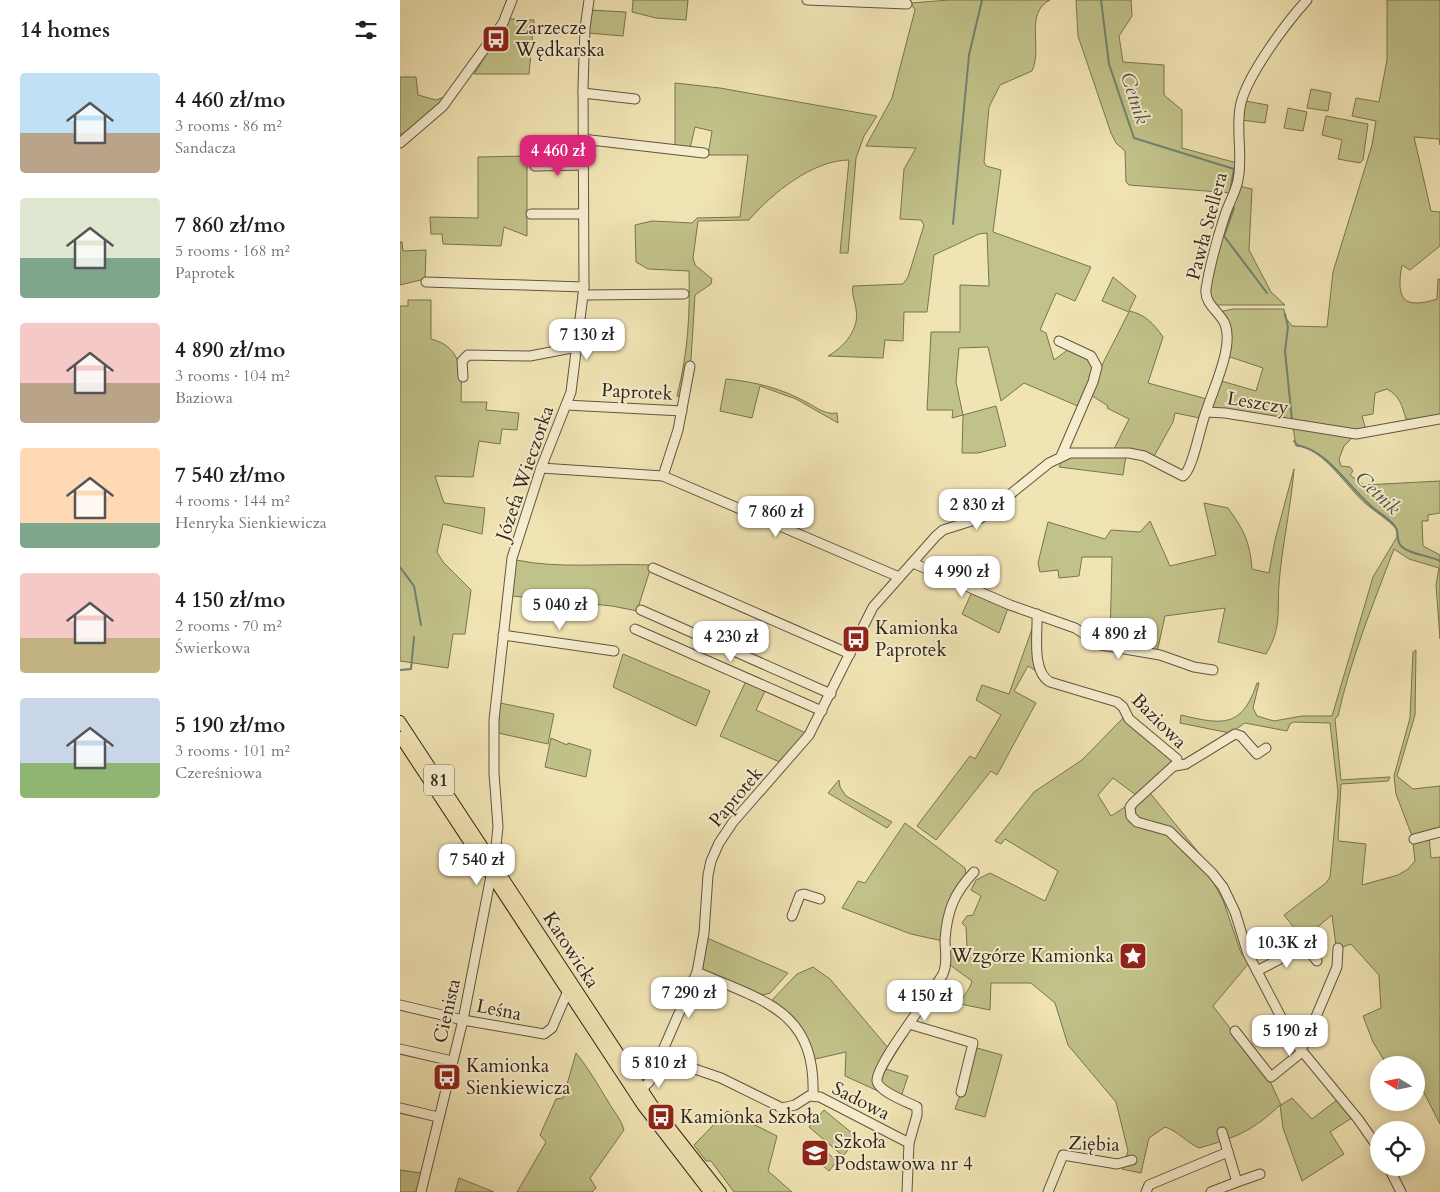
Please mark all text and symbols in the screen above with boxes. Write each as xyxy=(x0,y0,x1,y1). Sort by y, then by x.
place label: Zarzecze Wędkarska xyxy=(514,15,605,63)
text: 14 homes xyxy=(20,16,110,45)
icon: filters xyxy=(352,16,380,44)
bus stop icon: Zarzecze Wędkarska xyxy=(481,24,511,54)
water label: Cetnik xyxy=(1114,68,1156,128)
text: 4 460 zł/mo xyxy=(175,86,285,115)
icon: home xyxy=(60,93,120,153)
text: 3 rooms · 86 m² xyxy=(175,115,282,137)
pin: 4 460 zł xyxy=(506,134,610,177)
text: Sandacza xyxy=(175,137,236,159)
text: 4 460 zł xyxy=(531,140,585,162)
street label: Pawła Stellera xyxy=(1180,169,1234,283)
text: 7 860 zł/mo xyxy=(175,211,285,240)
icon: home xyxy=(60,218,120,278)
text: 5 rooms · 168 m² xyxy=(175,240,290,262)
text: Paprotek xyxy=(175,262,235,284)
pin: 7 130 zł xyxy=(535,318,639,361)
text: 7 130 zł xyxy=(560,324,614,346)
text: 4 890 zł/mo xyxy=(175,336,285,365)
icon: home xyxy=(60,343,120,403)
text: 3 rooms · 104 m² xyxy=(175,365,290,387)
street label: Paprotek xyxy=(601,377,674,407)
street label: Leszczy xyxy=(1225,385,1291,421)
text: Baziowa xyxy=(175,387,233,409)
street label: Józefa Wieczorka xyxy=(489,402,560,547)
text: 7 540 zł/mo xyxy=(175,461,285,490)
water label: Cetnik xyxy=(1349,465,1407,521)
icon: home xyxy=(60,468,120,528)
pin: 2 830 zł xyxy=(925,488,1029,531)
text: 4 rooms · 144 m² xyxy=(175,490,290,512)
text: 2 830 zł xyxy=(950,494,1004,516)
pin: 7 860 zł xyxy=(724,496,828,538)
text: 7 860 zł xyxy=(749,501,803,523)
text: Henryka Sienkiewicza xyxy=(175,512,327,534)
pin: 4 990 zł xyxy=(910,556,1014,598)
text: 4 990 zł xyxy=(935,561,989,583)
text: 4 150 zł/mo xyxy=(175,586,285,615)
pin: 5 040 zł xyxy=(508,588,612,631)
icon: home xyxy=(60,593,120,653)
text: 5 040 zł xyxy=(533,594,587,616)
text: 2 rooms · 70 m² xyxy=(175,615,282,637)
place label: Kamionka Paprotek xyxy=(875,615,958,663)
pin: 4 890 zł xyxy=(1067,618,1171,660)
pin: 4 230 zł xyxy=(679,620,783,663)
text: 4 890 zł xyxy=(1092,623,1146,645)
bus stop icon: Kamionka Paprotek xyxy=(841,624,871,654)
text: 4 230 zł xyxy=(704,626,758,648)
text: Świerkowa xyxy=(175,637,250,659)
street label: Baziowa xyxy=(1126,688,1192,754)
text: 5 190 zł/mo xyxy=(175,711,285,740)
icon: home xyxy=(60,718,120,778)
text: 3 rooms · 101 m² xyxy=(175,740,290,762)
street label: Paprotek xyxy=(703,761,769,833)
text: Czereśniowa xyxy=(175,762,262,784)
road number: 81 xyxy=(424,764,454,796)
pin: 7 540 zł xyxy=(425,844,529,886)
text: 7 540 zł xyxy=(450,849,504,871)
street label: Katowicka xyxy=(537,907,605,993)
pin: 10.3K zł xyxy=(1235,926,1339,969)
text: 10.3K zł xyxy=(1257,932,1317,954)
place icon: Wzgórze Kamionka xyxy=(1118,941,1148,971)
place label: Wzgórze Kamionka xyxy=(950,943,1114,969)
street label: Cienista xyxy=(427,976,467,1046)
pin: 7 290 zł xyxy=(637,976,741,1019)
pin: 4 150 zł xyxy=(873,980,977,1022)
text: 7 290 zł xyxy=(662,982,716,1004)
text: 4 150 zł xyxy=(898,985,952,1007)
street label: Leśna xyxy=(474,993,524,1027)
pin: 5 190 zł xyxy=(1238,1014,1342,1057)
text: 5 190 zł xyxy=(1263,1020,1317,1042)
pin: 5 810 zł xyxy=(607,1046,711,1089)
text: 5 810 zł xyxy=(632,1052,686,1074)
place label: Kamionka Sienkiewicza xyxy=(466,1053,570,1101)
north arrow xyxy=(1370,1056,1425,1111)
map controls xyxy=(1370,1056,1425,1176)
bus stop icon: Kamionka Sienkiewicza xyxy=(432,1062,462,1092)
street label: Sadowa xyxy=(828,1075,894,1127)
bus stop icon: Kamionka Szkoła xyxy=(646,1102,676,1132)
place label: Kamionka Szkoła xyxy=(680,1104,820,1130)
button: locate xyxy=(1370,1121,1425,1176)
place label: Szkoła Podstawowa nr 4 xyxy=(834,1129,973,1177)
street label: Ziębia xyxy=(1068,1130,1120,1158)
school or university icon: Szkoła Podstawowa nr 4 xyxy=(800,1138,830,1168)

